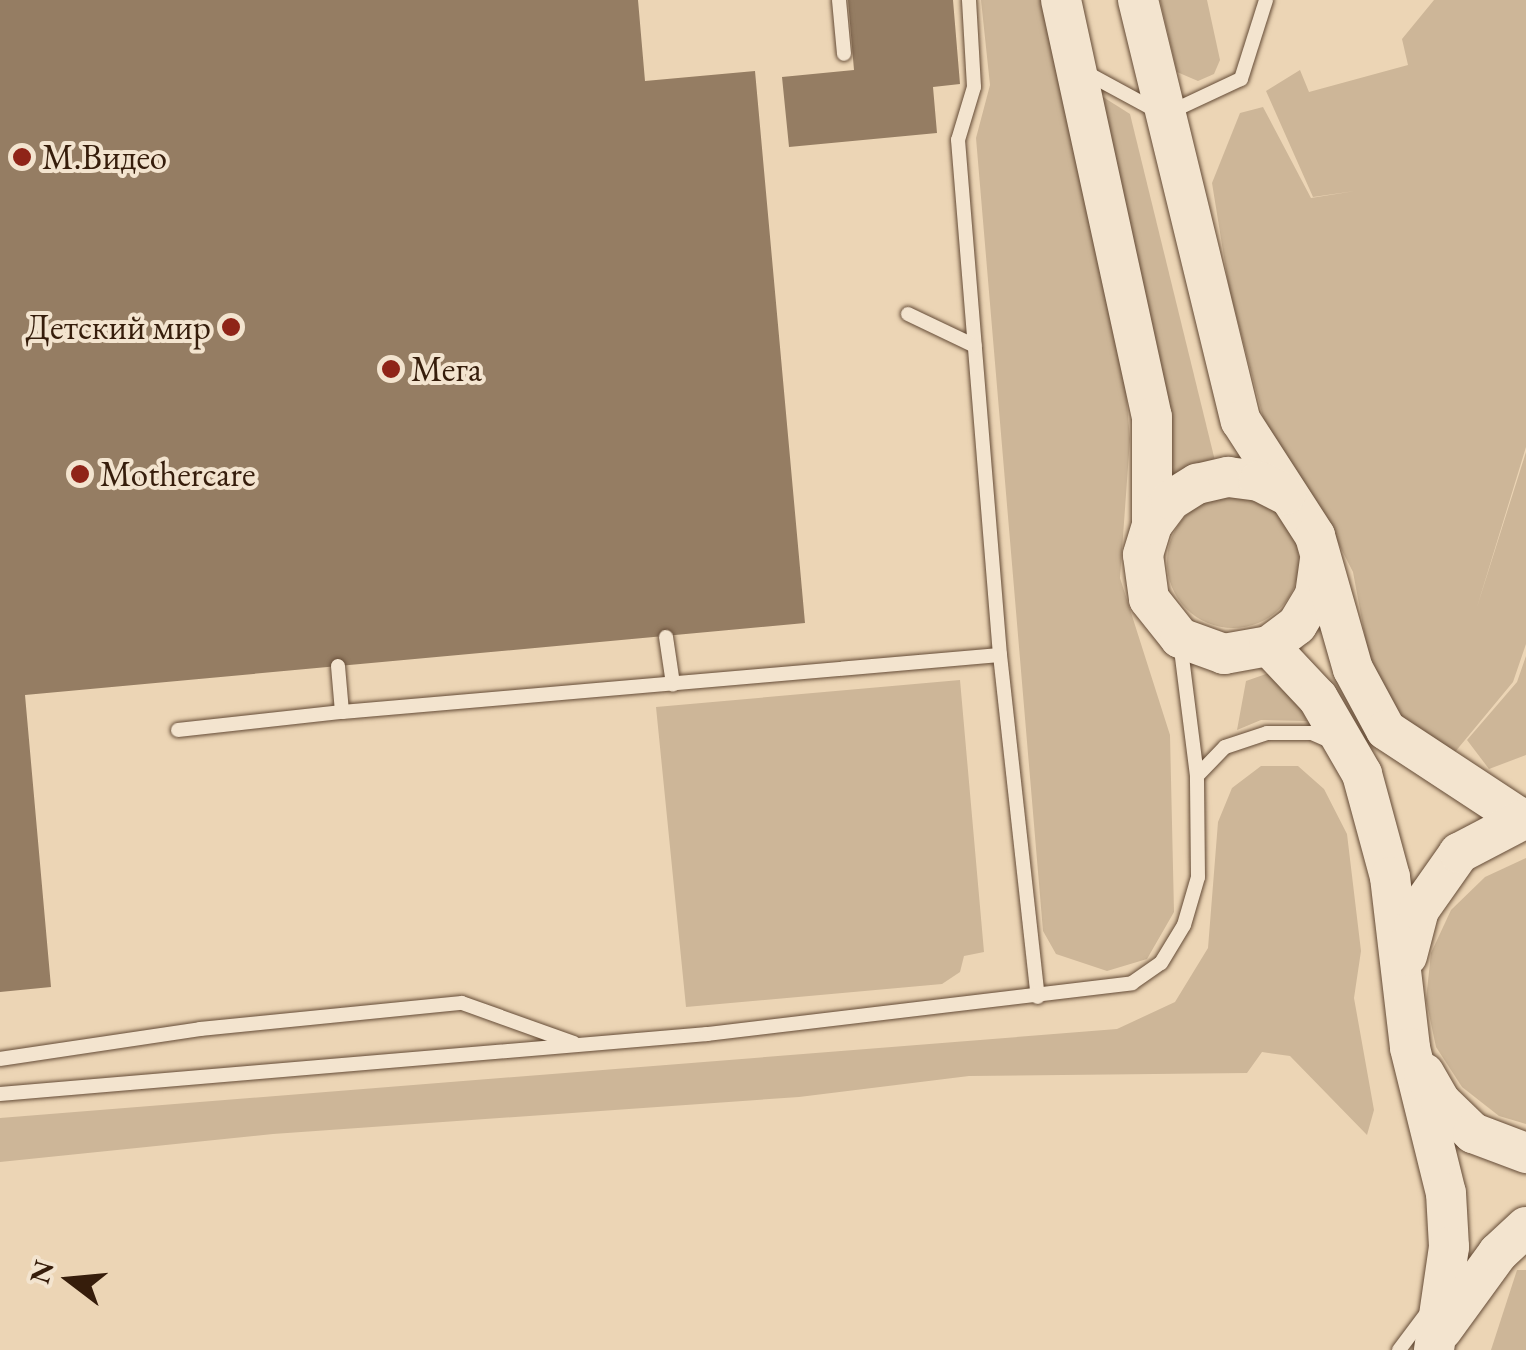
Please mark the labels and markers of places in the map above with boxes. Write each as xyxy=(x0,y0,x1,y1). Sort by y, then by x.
place label: М.Видео xyxy=(42,136,167,178)
marker: М.Видео xyxy=(11,146,33,168)
place label: Детский мир xyxy=(25,306,211,348)
marker: Детский мир xyxy=(220,316,242,338)
place label: Мега xyxy=(411,348,482,390)
marker: Мега xyxy=(380,358,402,380)
place label: Mothercare xyxy=(100,453,256,495)
marker: Mothercare xyxy=(69,463,91,485)

